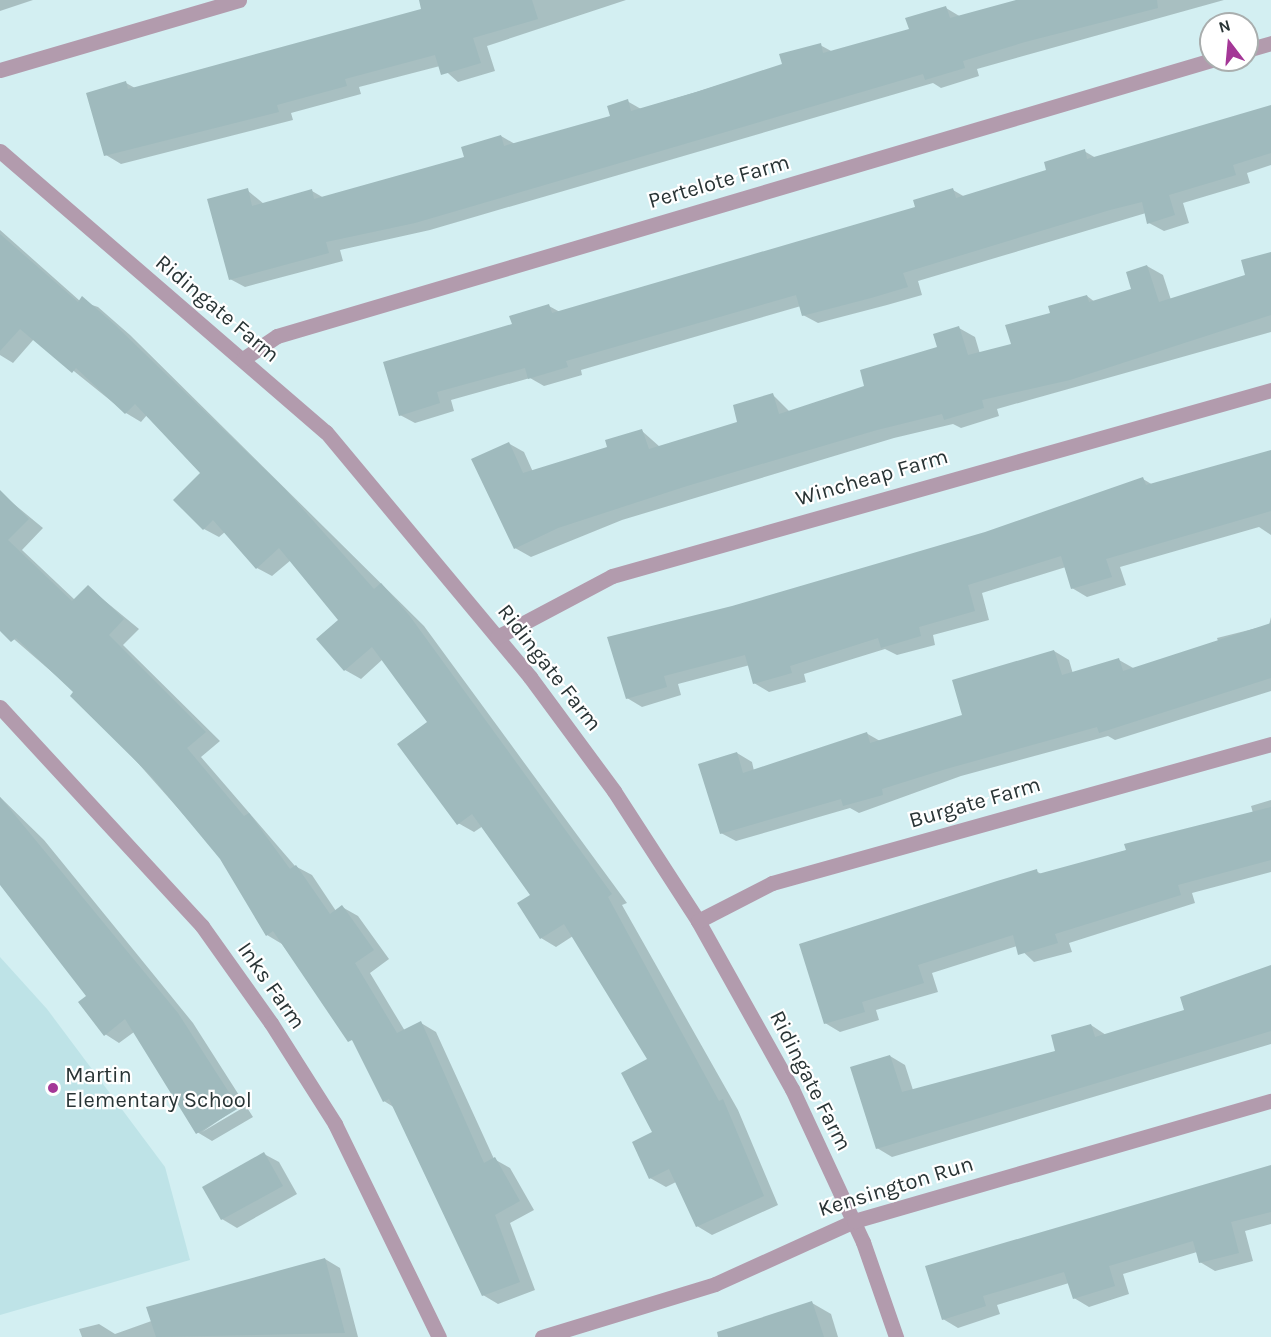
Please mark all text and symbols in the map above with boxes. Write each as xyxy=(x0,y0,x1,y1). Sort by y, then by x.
north arrow xyxy=(1199,12,1259,72)
text: N xyxy=(1216,15,1233,37)
street label: Pertelote Farm xyxy=(645,149,793,215)
street label: Ridingate Farm xyxy=(150,249,284,369)
street label: Wincheap Farm xyxy=(793,444,951,512)
street label: Ridingate Farm xyxy=(491,599,607,737)
street label: Burgate Farm xyxy=(906,772,1044,834)
street label: Inks Farm xyxy=(231,937,311,1035)
street label: Ridingate Farm xyxy=(763,1006,857,1156)
place label: Martin Elementary School xyxy=(65,1062,252,1114)
marker: Martin Elementary School xyxy=(46,1081,60,1095)
street label: Kensington Run xyxy=(815,1151,977,1223)

